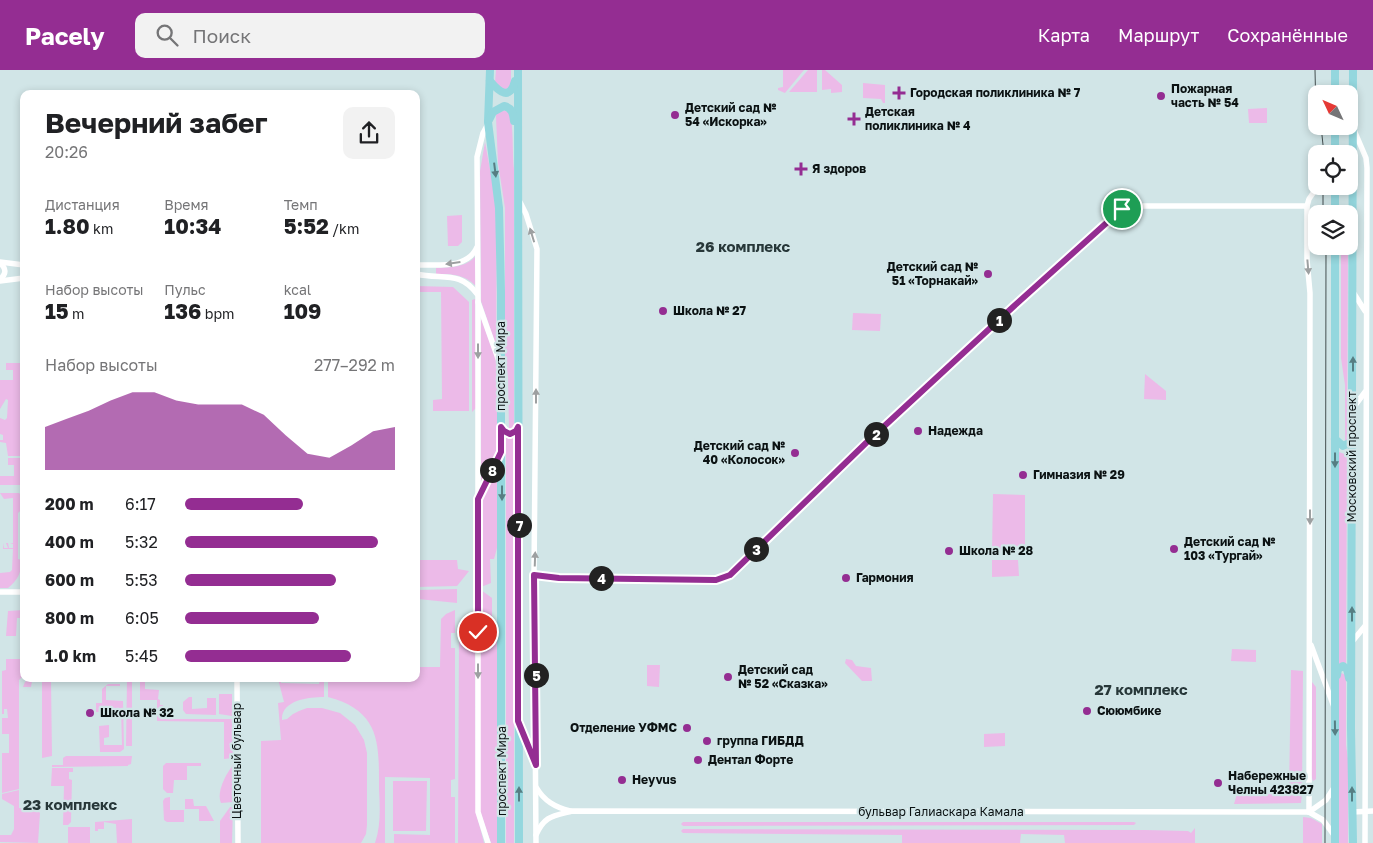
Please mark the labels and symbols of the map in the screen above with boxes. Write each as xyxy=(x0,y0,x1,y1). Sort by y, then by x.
place label: Пожарная часть № 54 xyxy=(1171,81,1239,110)
place label: Городская поликлиника № 7 xyxy=(910,85,1081,100)
north arrow xyxy=(1308,85,1358,135)
marker: Городская поликлиника № 7 xyxy=(892,86,906,100)
marker: Пожарная часть № 54 xyxy=(1155,90,1167,102)
place label: Детский сад № 54 «Искорка» xyxy=(685,100,777,129)
place label: Детская поликлиника № 4 xyxy=(865,104,971,133)
marker: Детский сад № 54 «Искорка» xyxy=(669,109,681,121)
marker: Детская поликлиника № 4 xyxy=(847,112,861,126)
place label: Я здоров xyxy=(812,161,866,176)
one-way arrow xyxy=(491,162,499,178)
marker: Я здоров xyxy=(794,162,808,176)
pin xyxy=(1101,188,1143,230)
one-way arrow xyxy=(528,227,536,242)
district label: 26 комплекс xyxy=(696,237,791,255)
one-way arrow xyxy=(445,259,461,267)
place label: Детский сад № 51 «Торнакай» xyxy=(887,259,979,288)
one-way arrow xyxy=(1304,259,1312,275)
marker: Детский сад № 51 «Торнакай» xyxy=(982,268,994,280)
place label: Школа № 27 xyxy=(673,303,747,318)
marker: Школа № 27 xyxy=(657,305,669,317)
pin: 1 xyxy=(986,308,1012,332)
street label: проспект Мира xyxy=(493,321,508,411)
one-way arrow xyxy=(474,343,482,359)
one-way arrow xyxy=(1349,356,1357,372)
one-way arrow xyxy=(532,388,540,404)
street label: Московский проспект xyxy=(1344,391,1359,523)
pin: 2 xyxy=(864,422,888,446)
place label: Надежда xyxy=(928,423,983,438)
marker: Надежда xyxy=(912,425,924,437)
place label: Детский сад № 40 «Колосок» xyxy=(694,438,786,467)
marker: Детский сад № 40 «Колосок» xyxy=(789,447,801,459)
one-way arrow xyxy=(1331,452,1339,468)
pin: 8 xyxy=(480,458,504,482)
place label: Гимназия № 29 xyxy=(1033,467,1125,482)
marker: Гимназия № 29 xyxy=(1017,469,1029,481)
one-way arrow xyxy=(498,485,506,501)
one-way arrow xyxy=(1306,509,1314,525)
pin: 7 xyxy=(506,512,532,538)
place label: Детский сад № 103 «Тургай» xyxy=(1184,534,1276,563)
pin: 3 xyxy=(744,536,768,562)
place label: Школа № 28 xyxy=(959,543,1034,558)
marker: Детский сад № 103 «Тургай» xyxy=(1168,543,1180,555)
marker: Школа № 28 xyxy=(943,545,955,557)
one-way arrow xyxy=(531,551,539,567)
pin: 4 xyxy=(588,566,614,590)
place label: Гармония xyxy=(856,570,913,585)
marker: Гармония xyxy=(840,572,852,584)
one-way arrow xyxy=(1348,606,1356,622)
pin xyxy=(457,611,499,653)
pin: 5 xyxy=(524,662,548,688)
place label: Детский сад № 52 «Сказка» xyxy=(738,662,828,691)
one-way arrow xyxy=(474,663,482,679)
marker: Детский сад № 52 «Сказка» xyxy=(722,671,734,683)
district label: 27 комплекс xyxy=(1094,680,1188,698)
street label: Цветочный бульвар xyxy=(229,703,244,819)
place label: Сююмбике xyxy=(1097,703,1161,718)
place label: Школа № 32 xyxy=(100,705,174,720)
marker: Сююмбике xyxy=(1081,705,1093,717)
marker: Школа № 32 xyxy=(84,707,96,719)
place label: Отделение УФМС xyxy=(570,720,677,735)
one-way arrow xyxy=(1331,720,1339,736)
marker: Отделение УФМС xyxy=(681,722,693,734)
street label: проспект Мира xyxy=(494,726,509,816)
place label: группа ГИБДД xyxy=(717,733,804,748)
marker: группа ГИБДД xyxy=(701,735,713,747)
place label: Дентал Форте xyxy=(708,752,793,767)
marker: Дентал Форте xyxy=(692,754,704,766)
place label: Набережные Челны 423827 xyxy=(1228,768,1314,797)
place label: Heyvus xyxy=(632,772,677,787)
marker: Heyvus xyxy=(616,774,628,786)
marker: Набережные Челны 423827 xyxy=(1212,777,1224,789)
one-way arrow xyxy=(515,786,523,802)
one-way arrow xyxy=(1348,786,1356,802)
district label: 23 комплекс xyxy=(23,795,117,813)
street label: бульвар Галиаскара Камала xyxy=(858,804,1024,819)

